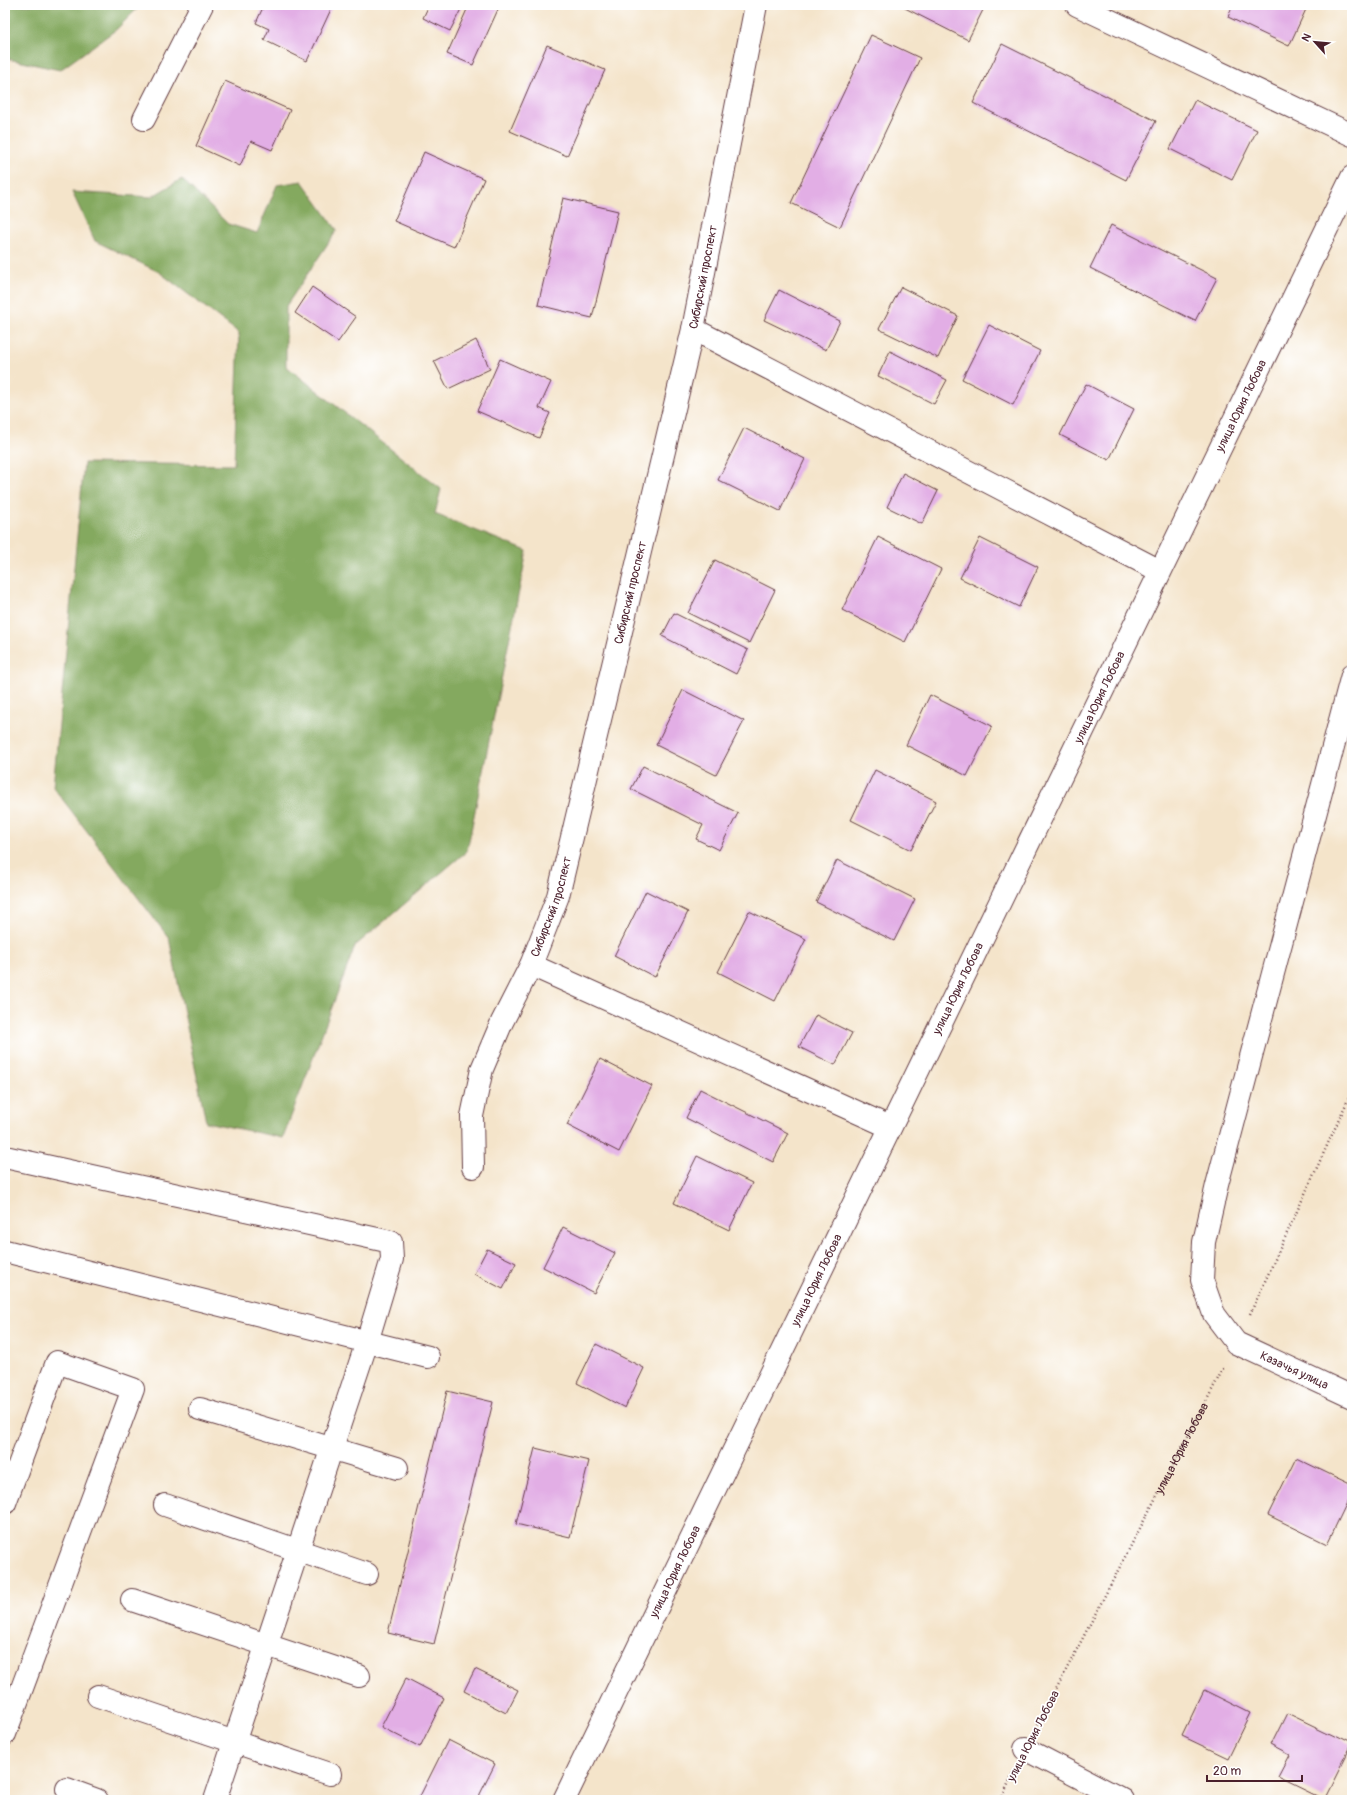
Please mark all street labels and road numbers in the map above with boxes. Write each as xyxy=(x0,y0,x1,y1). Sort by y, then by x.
street label: Сибирский проспект xyxy=(686,224,721,330)
street label: улица Юрия Лобова xyxy=(1212,357,1270,455)
street label: Сибирский проспект xyxy=(611,540,650,646)
street label: улица Юрия Лобова xyxy=(1071,648,1129,747)
street label: Сибирский проспект xyxy=(528,855,575,959)
street label: улица Юрия Лобова xyxy=(929,940,987,1038)
street label: улица Юрия Лобова xyxy=(788,1231,846,1330)
street label: Казачья улица xyxy=(1258,1348,1331,1393)
street label: улица Юрия Лобова xyxy=(1152,1400,1212,1497)
street label: улица Юрия Лобова xyxy=(646,1523,704,1621)
street label: улица Юрия Лобова xyxy=(1003,1688,1063,1785)

